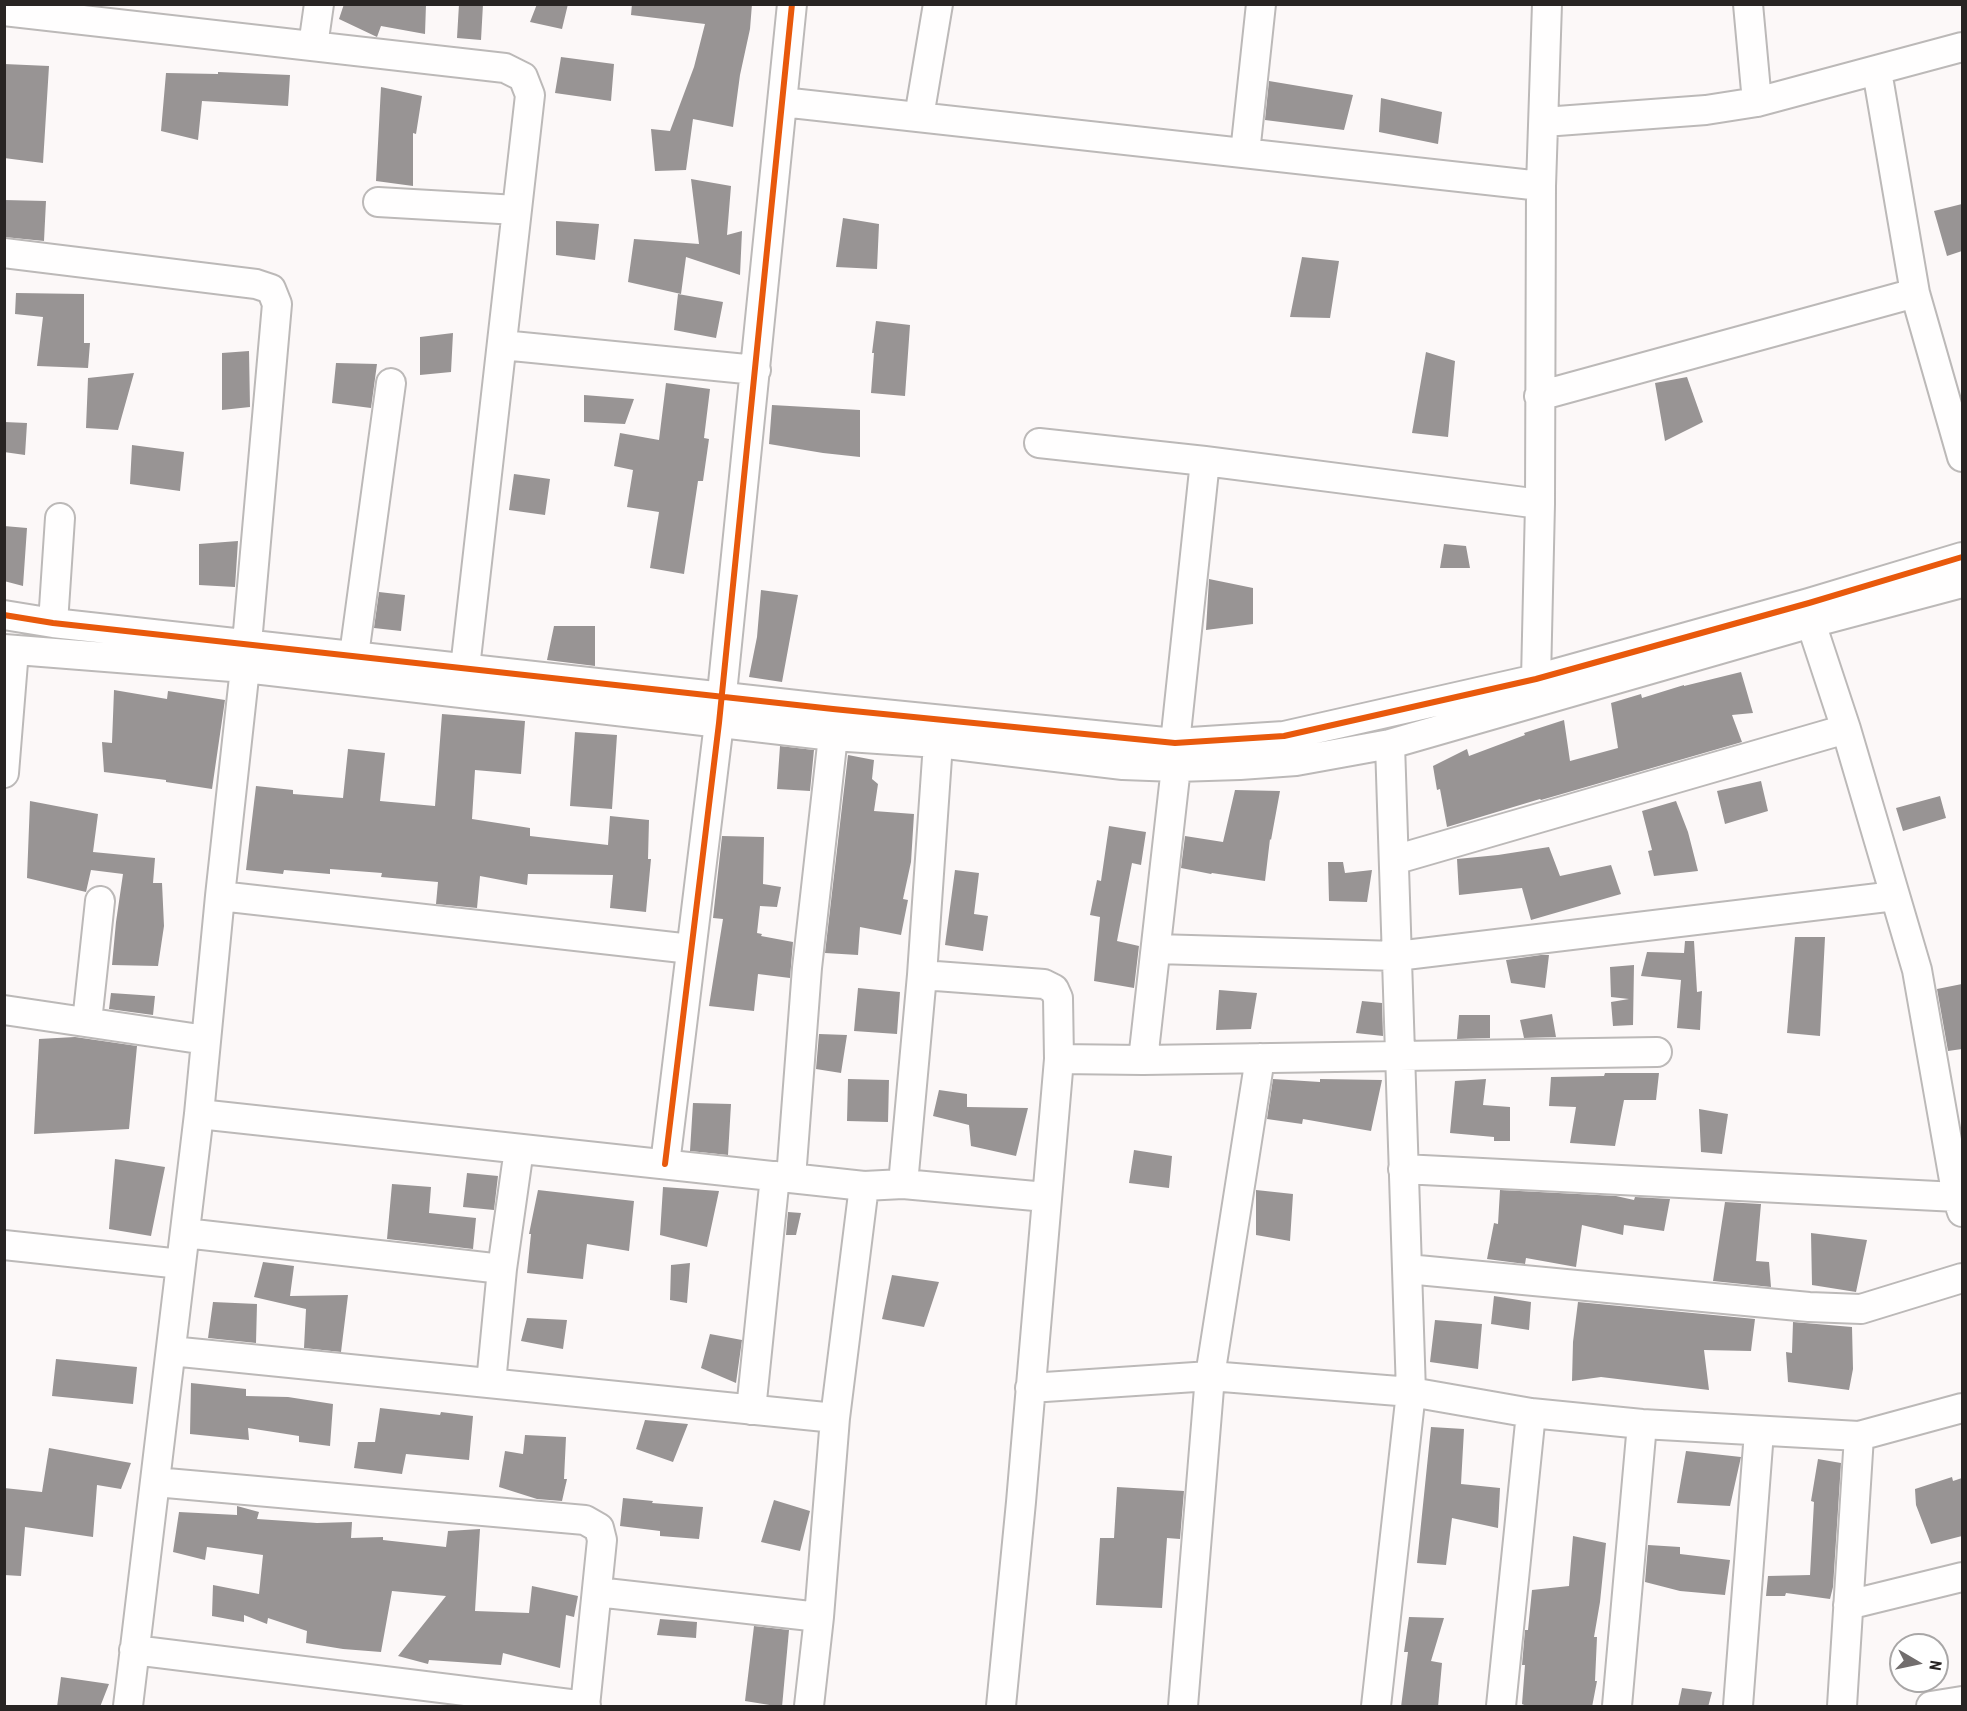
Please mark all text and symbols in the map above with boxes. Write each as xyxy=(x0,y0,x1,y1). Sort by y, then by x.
north arrow xyxy=(1889,1633,1949,1693)
text: N xyxy=(1925,1659,1945,1672)

